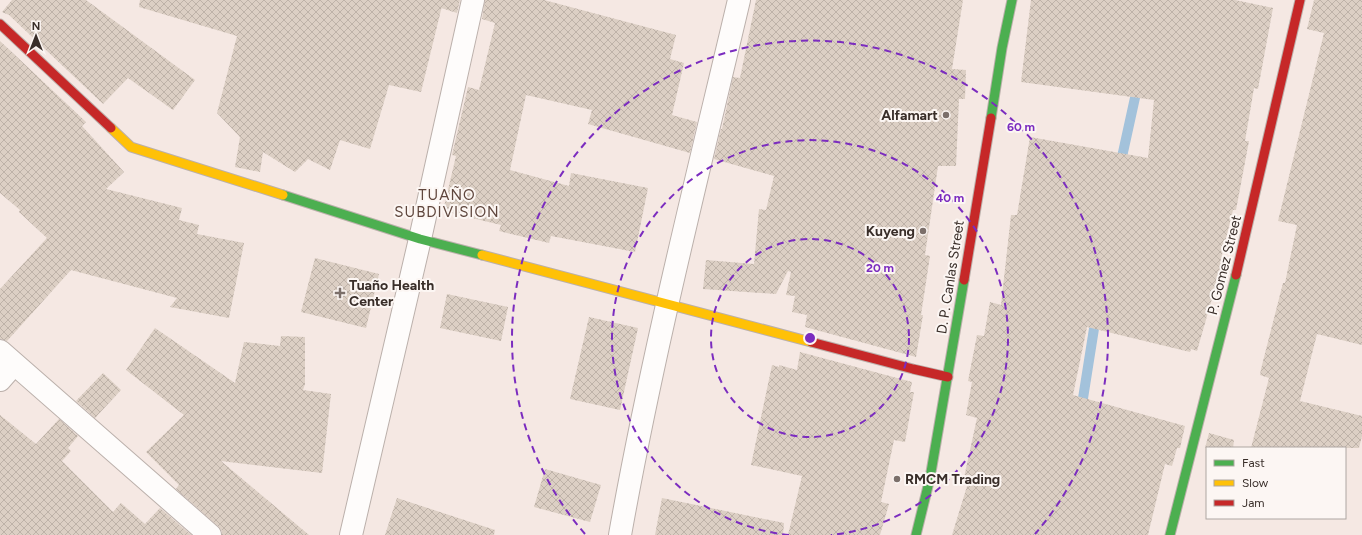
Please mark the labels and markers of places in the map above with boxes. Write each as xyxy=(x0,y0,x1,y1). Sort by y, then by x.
place label: Alfamart xyxy=(881,107,938,124)
marker: Alfamart xyxy=(941,110,951,120)
place label: Kuyeng xyxy=(866,223,915,240)
marker: Kuyeng xyxy=(918,226,928,236)
place label: Tuaño Health Center xyxy=(349,277,434,310)
marker: Tuaño Health Center xyxy=(334,287,346,299)
centre of rings xyxy=(803,331,817,345)
place label: RMCM Trading xyxy=(905,471,1000,488)
marker: RMCM Trading xyxy=(892,474,902,484)

